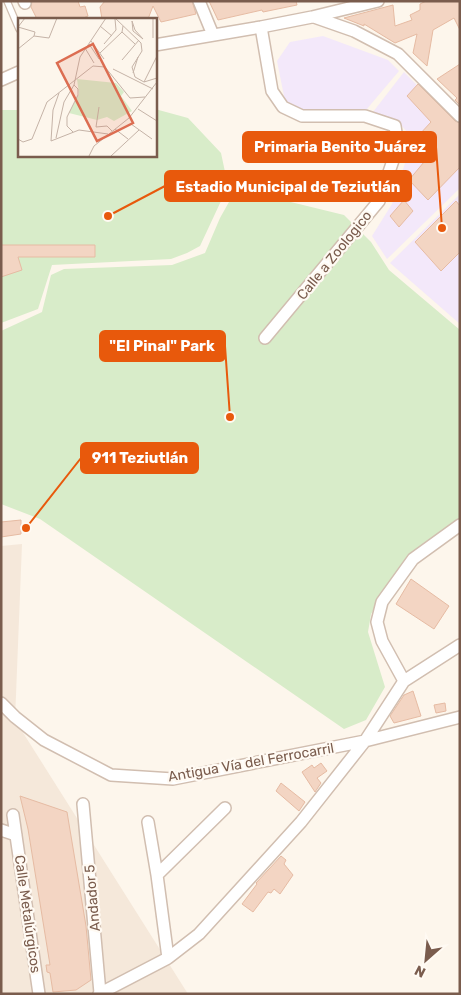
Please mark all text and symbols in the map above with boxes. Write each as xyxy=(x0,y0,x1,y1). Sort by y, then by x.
inset map xyxy=(18,18,156,156)
callout: Primaria Benito Juárez xyxy=(243,132,436,162)
text: Primaria Benito Juárez xyxy=(254,138,426,156)
callout: Estadio Municipal de Teziutlán xyxy=(165,171,411,201)
text: Estadio Municipal de Teziutlán xyxy=(176,178,400,196)
street label: Calle a Zoologico xyxy=(293,207,375,303)
callout: "El Pinal" Park xyxy=(100,331,225,361)
text: "El Pinal" Park xyxy=(109,337,215,355)
callout: 911 Teziutlán xyxy=(81,443,198,473)
text: 911 Teziutlán xyxy=(92,449,188,467)
street label: Antigua Vía del Ferrocarril xyxy=(167,740,335,785)
street label: Calle Metalúrgicos xyxy=(11,854,44,974)
street label: Andador 5 xyxy=(81,864,104,932)
north arrow xyxy=(401,935,451,985)
text: N xyxy=(412,961,429,981)

